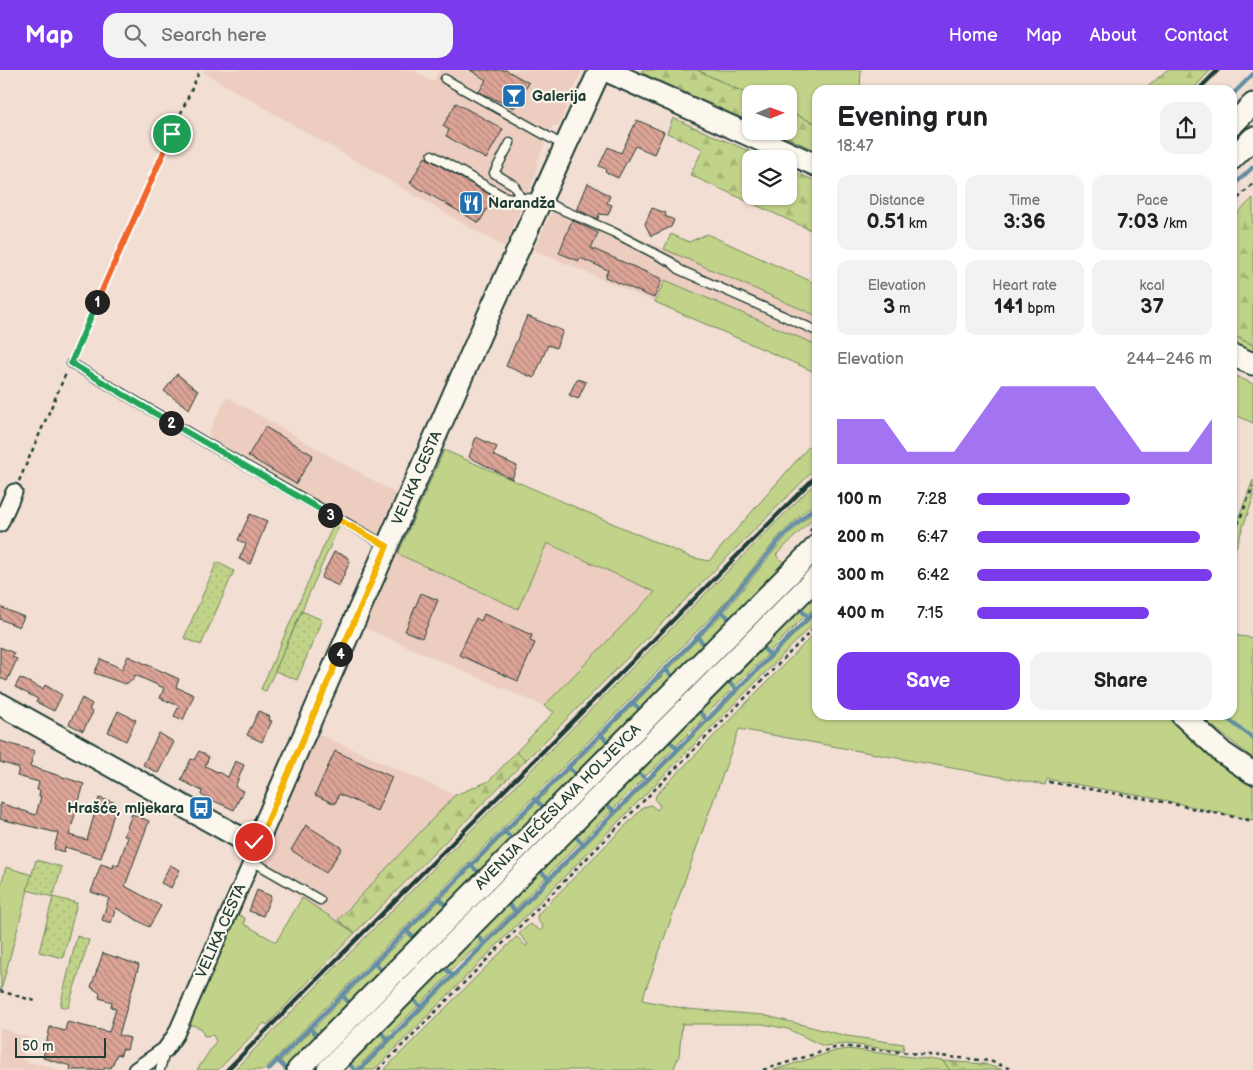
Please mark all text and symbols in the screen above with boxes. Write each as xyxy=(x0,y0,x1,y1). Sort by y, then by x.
search box xyxy=(103,13,453,58)
text: Map xyxy=(25,21,73,50)
icon: search xyxy=(121,21,149,49)
text: Search here xyxy=(161,24,267,47)
text: Home xyxy=(949,25,998,46)
text: Map xyxy=(1026,25,1062,46)
text: About xyxy=(1090,25,1137,46)
text: Contact xyxy=(1165,25,1228,46)
bar icon: Galerija xyxy=(501,83,527,109)
north arrow xyxy=(742,85,798,140)
map controls xyxy=(742,85,797,205)
place label: Galerija xyxy=(532,87,586,106)
text: Evening run xyxy=(837,101,988,134)
button: share xyxy=(1160,102,1212,154)
pin xyxy=(151,113,193,155)
icon: arrive xyxy=(158,120,186,148)
text: 18:47 xyxy=(837,137,873,156)
button: layers xyxy=(742,150,797,205)
restaurant icon: Narandža xyxy=(458,190,484,216)
text: Distance xyxy=(869,192,925,209)
text: Time xyxy=(1009,192,1040,209)
text: Pace xyxy=(1136,192,1168,209)
place label: Narandža xyxy=(488,194,555,213)
text: 0.51 xyxy=(866,209,905,234)
text: 3:36 xyxy=(1003,209,1046,234)
text: 7:03 xyxy=(1117,209,1159,234)
text: km xyxy=(905,215,927,232)
text: /km xyxy=(1159,215,1187,232)
text: Elevation xyxy=(868,277,926,294)
text: Heart rate xyxy=(992,277,1057,294)
text: kcal xyxy=(1140,277,1165,294)
pin: 1 xyxy=(84,290,110,314)
text: 1 xyxy=(95,294,100,311)
text: 3 xyxy=(883,294,895,319)
text: 141 xyxy=(994,294,1024,319)
text: 37 xyxy=(1140,294,1164,319)
text: m xyxy=(895,300,911,317)
text: bpm xyxy=(1024,300,1055,317)
text: Elevation xyxy=(837,350,904,369)
text: 244–246 m xyxy=(1126,350,1212,369)
pin: 2 xyxy=(158,410,184,436)
text: 2 xyxy=(167,415,176,432)
street label: VELIKA CESTA xyxy=(388,427,447,528)
text: 100 m xyxy=(837,490,882,509)
text: 7:28 xyxy=(917,490,947,509)
pin: 3 xyxy=(318,502,342,528)
text: 3 xyxy=(326,507,335,524)
text: 200 m xyxy=(837,528,884,547)
text: 6:47 xyxy=(917,528,948,547)
text: 300 m xyxy=(837,566,884,585)
text: 6:42 xyxy=(917,566,949,585)
text: 400 m xyxy=(837,604,884,623)
text: 7:15 xyxy=(917,604,943,623)
pin: 4 xyxy=(328,642,352,666)
text: 4 xyxy=(336,646,345,663)
button: Save xyxy=(837,652,1020,710)
button: Share xyxy=(1030,652,1212,710)
street label: AVENIJA VEĆESLAVA HOLJEVCA xyxy=(471,719,646,894)
bus stop icon: Hrašće, mljekara xyxy=(188,795,214,821)
place label: Hrašće, mljekara xyxy=(67,799,184,818)
pin xyxy=(233,821,275,863)
icon: check xyxy=(240,828,268,856)
street label: VELIKA CESTA xyxy=(192,880,251,981)
scale bar xyxy=(15,1035,106,1058)
text: 50 m xyxy=(22,1038,54,1055)

